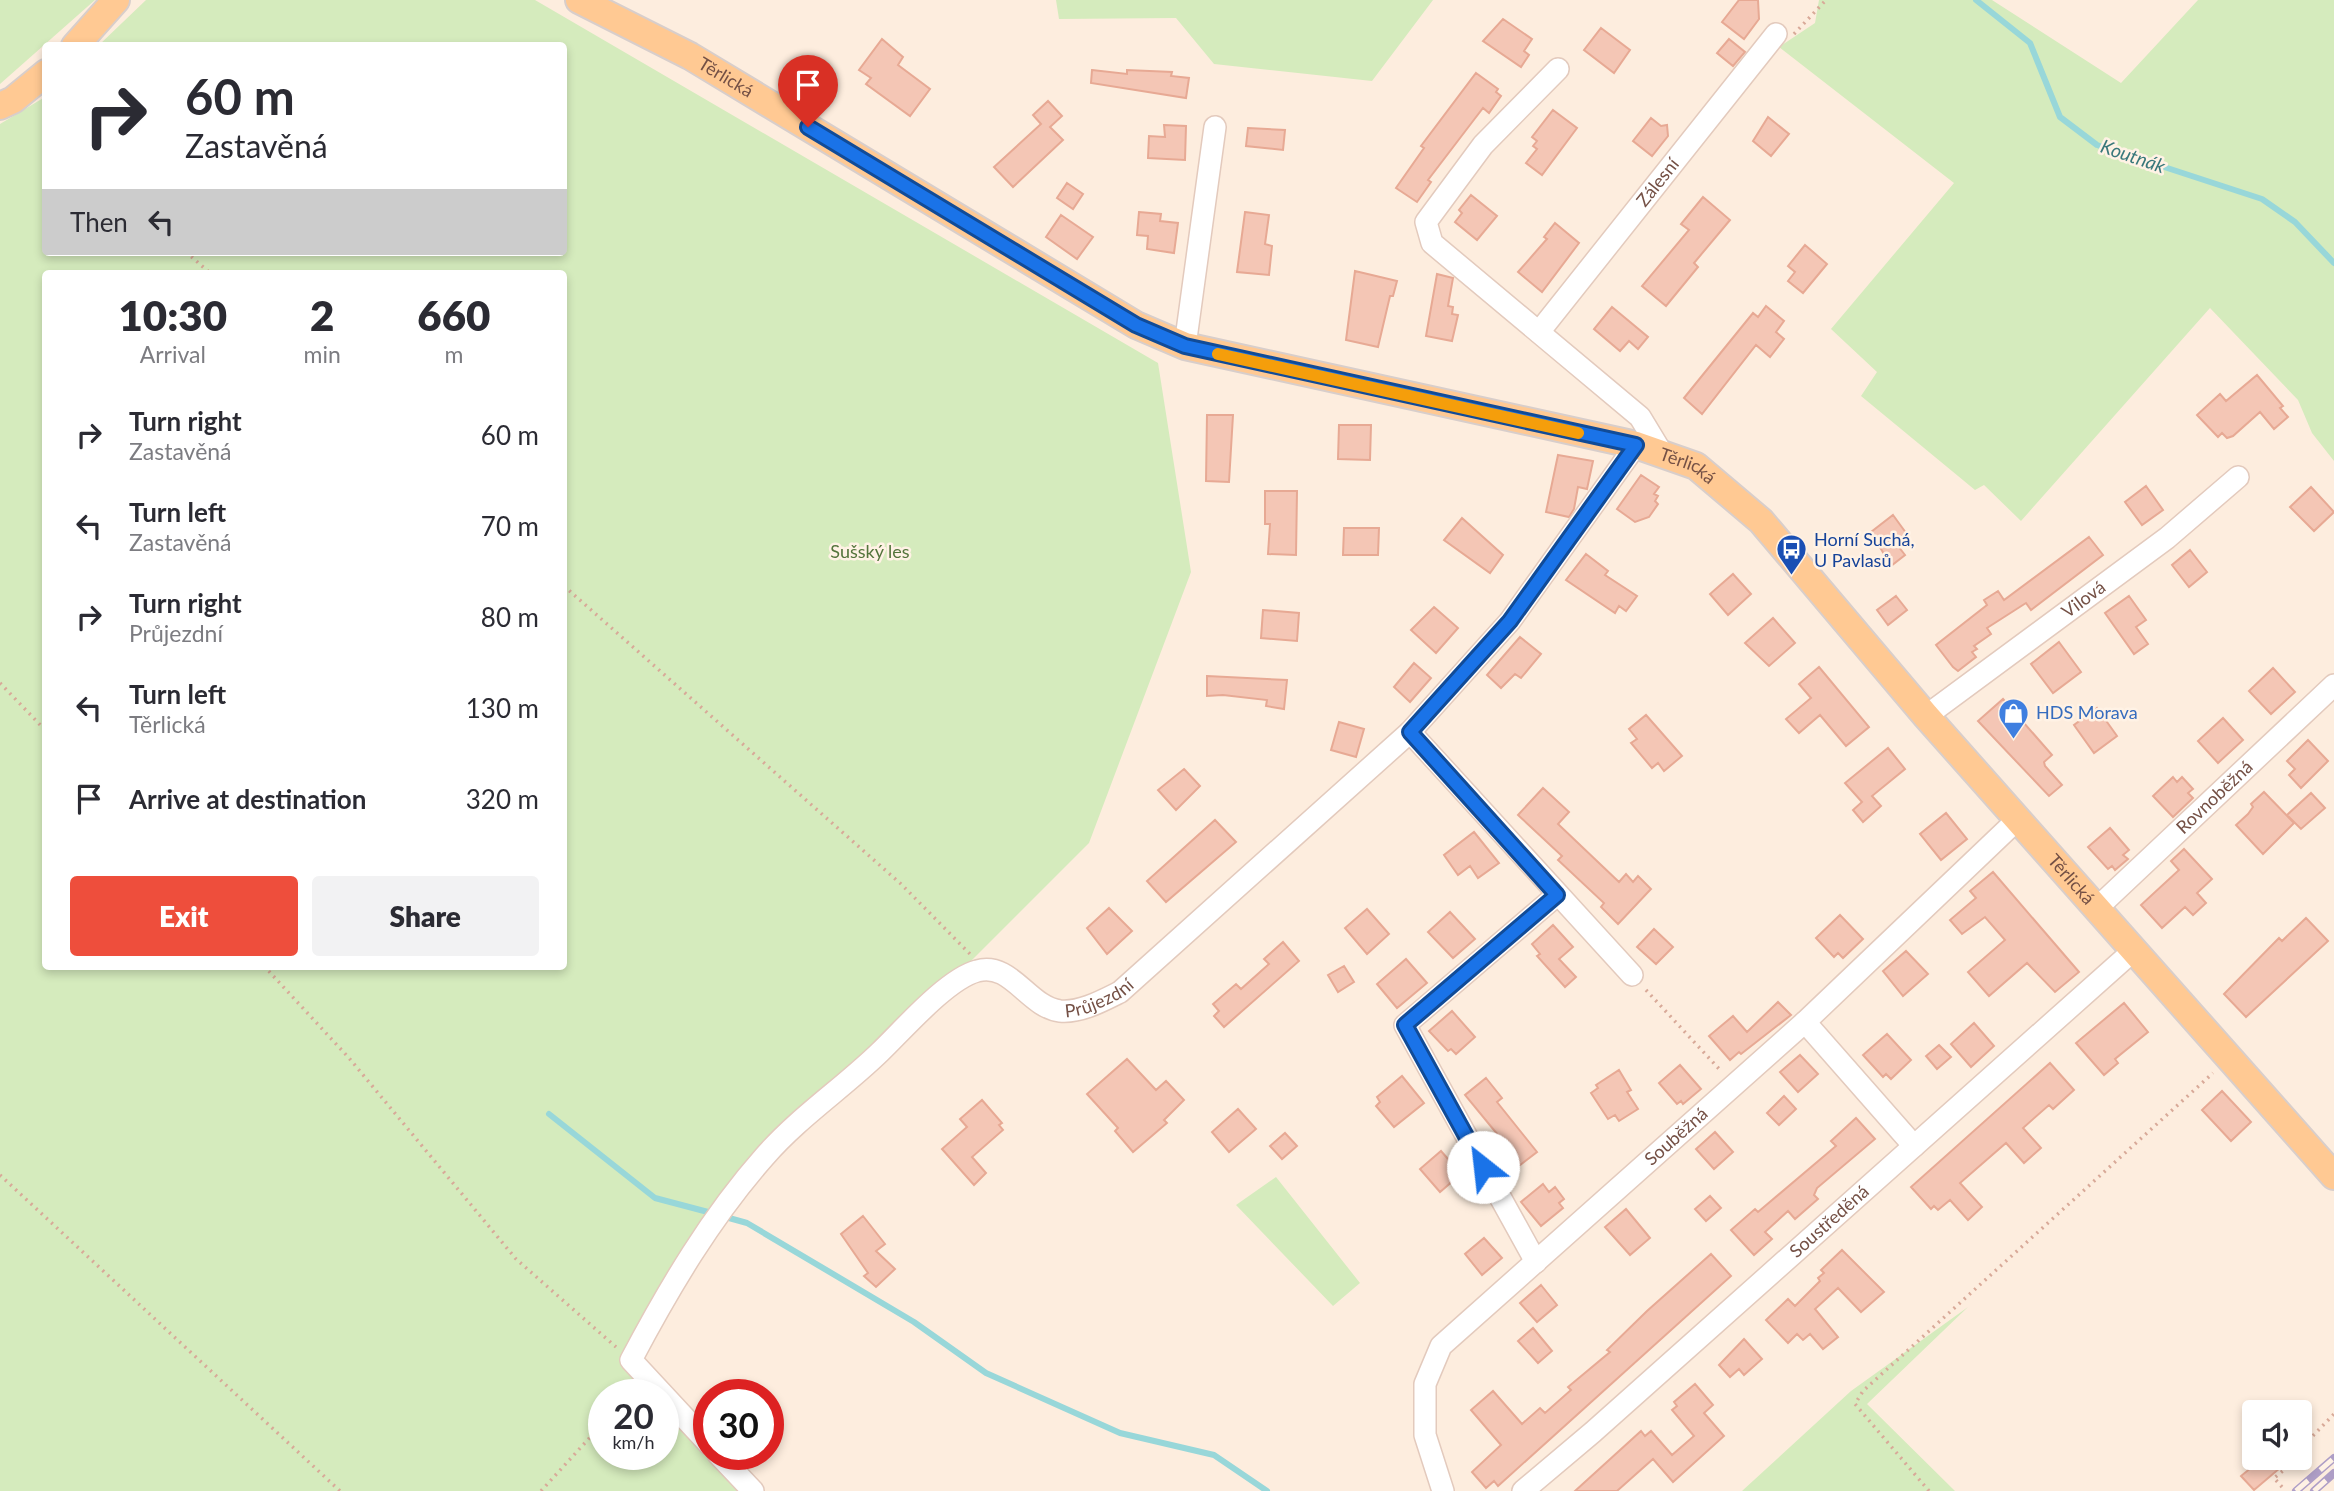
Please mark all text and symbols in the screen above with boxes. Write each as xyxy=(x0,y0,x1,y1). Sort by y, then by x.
street label: Těrlická xyxy=(695,52,758,102)
pin xyxy=(778,55,838,127)
icon: arrive xyxy=(789,66,827,104)
text: 60 m xyxy=(185,67,295,125)
icon: right xyxy=(70,70,161,161)
text: Zastavěná xyxy=(185,126,328,165)
water label: Koutnák xyxy=(2098,134,2169,178)
street label: Zálesní xyxy=(1631,153,1683,211)
icon: left xyxy=(142,203,180,241)
text: Then xyxy=(70,206,128,238)
text: 10:30 xyxy=(119,290,227,340)
text: 2 xyxy=(310,290,334,340)
text: 660 xyxy=(417,290,490,340)
text: Arrival xyxy=(140,340,206,368)
text: min xyxy=(304,340,341,368)
text: m xyxy=(444,340,463,368)
text: Turn right xyxy=(129,405,242,437)
icon: right xyxy=(70,416,108,454)
text: 60 m xyxy=(481,419,539,451)
text: Zastavěná xyxy=(129,437,232,465)
street label: Těrlická xyxy=(1657,442,1721,488)
text: Turn left xyxy=(129,496,226,528)
icon: left xyxy=(70,507,108,545)
text: 70 m xyxy=(481,510,539,542)
text: Zastavěná xyxy=(129,528,232,556)
place label: Horní Suchá, U Pavlasů xyxy=(1814,528,1915,571)
bus stop icon: Horní Suchá, U Pavlasů xyxy=(1774,533,1808,577)
park label: Sušský les xyxy=(830,540,910,562)
street label: Vilová xyxy=(2057,575,2109,622)
text: Turn right xyxy=(129,587,242,619)
icon: right xyxy=(70,598,108,636)
text: 80 m xyxy=(481,601,539,633)
text: Průjezdní xyxy=(129,619,223,647)
text: Turn left xyxy=(129,678,226,710)
icon: left xyxy=(70,689,108,727)
text: 130 m xyxy=(466,692,539,724)
shop icon: HDS Morava xyxy=(1996,696,2030,740)
place label: HDS Morava xyxy=(2036,701,2138,723)
text: Těrlická xyxy=(129,710,206,738)
street label: Rovnoběžná xyxy=(2171,755,2257,838)
icon: arrive xyxy=(70,780,108,818)
text: Arrive at destination xyxy=(129,783,366,815)
text: 320 m xyxy=(466,783,539,815)
street label: Těrlická xyxy=(2044,849,2100,909)
button: Exit xyxy=(70,876,298,956)
button: Share xyxy=(312,876,539,956)
street label: Průjezdní xyxy=(1064,973,1138,1021)
street label: Souběžná xyxy=(1640,1102,1712,1170)
position arrow xyxy=(1446,1130,1520,1204)
street label: Soustředěná xyxy=(1785,1180,1873,1262)
speed limit sign: 30 xyxy=(693,1379,784,1470)
text: 20 xyxy=(613,1394,654,1436)
map controls xyxy=(2242,1400,2312,1470)
button: sound xyxy=(2242,1400,2312,1470)
text: km/h xyxy=(612,1431,655,1453)

